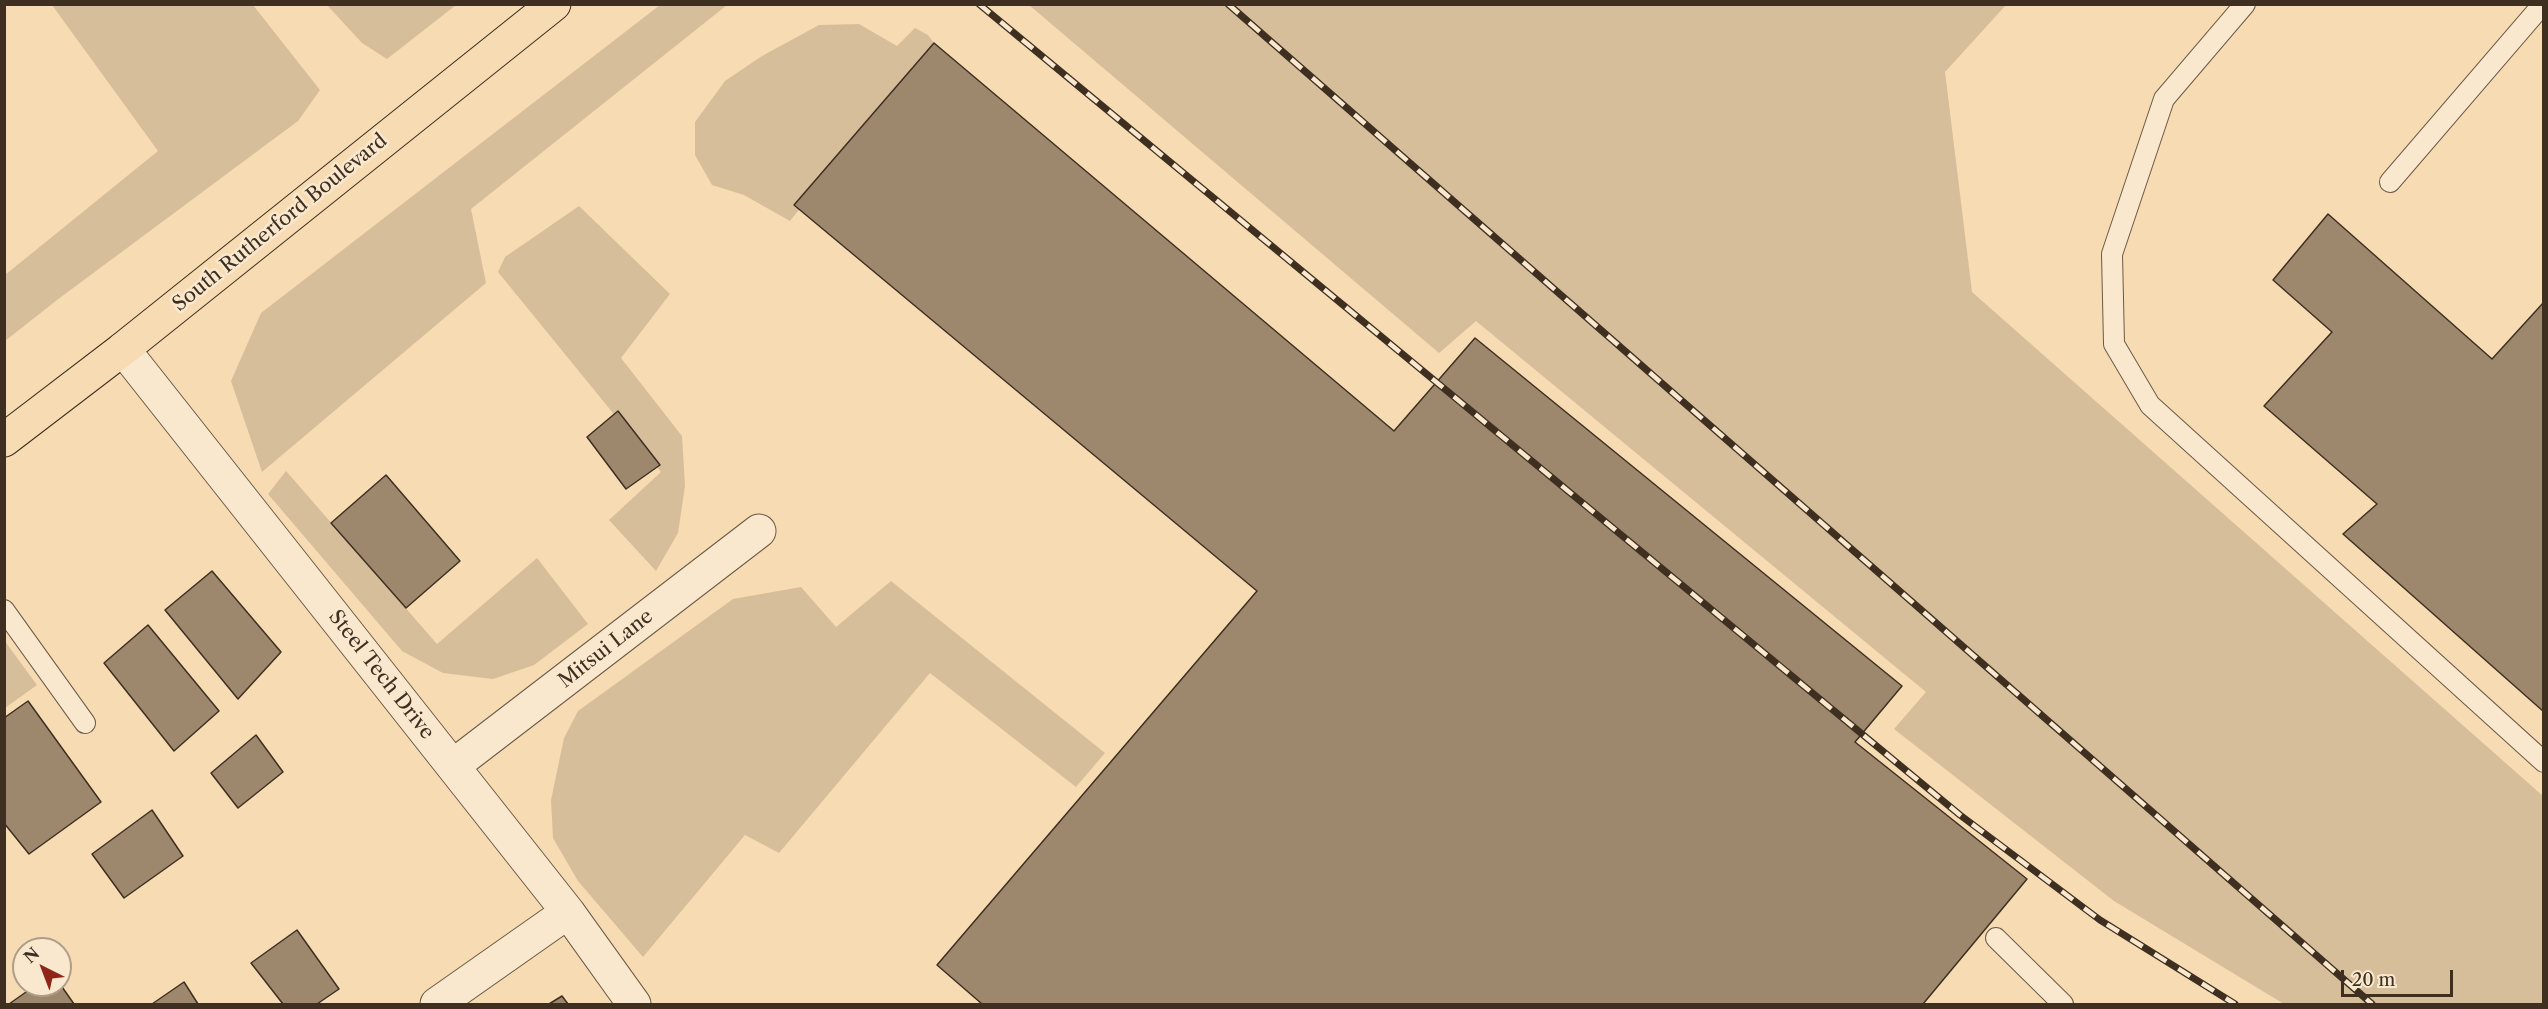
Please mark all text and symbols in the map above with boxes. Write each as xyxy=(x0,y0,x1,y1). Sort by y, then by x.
street label: South Rutherford Boulevard xyxy=(168,129,392,317)
street label: Mitsui Lane xyxy=(554,605,658,693)
street label: Steel Tech Drive xyxy=(323,606,439,744)
north arrow xyxy=(12,937,72,997)
text: N xyxy=(19,943,43,967)
scale bar xyxy=(2344,958,2456,996)
text: 20 m xyxy=(2352,969,2395,991)

